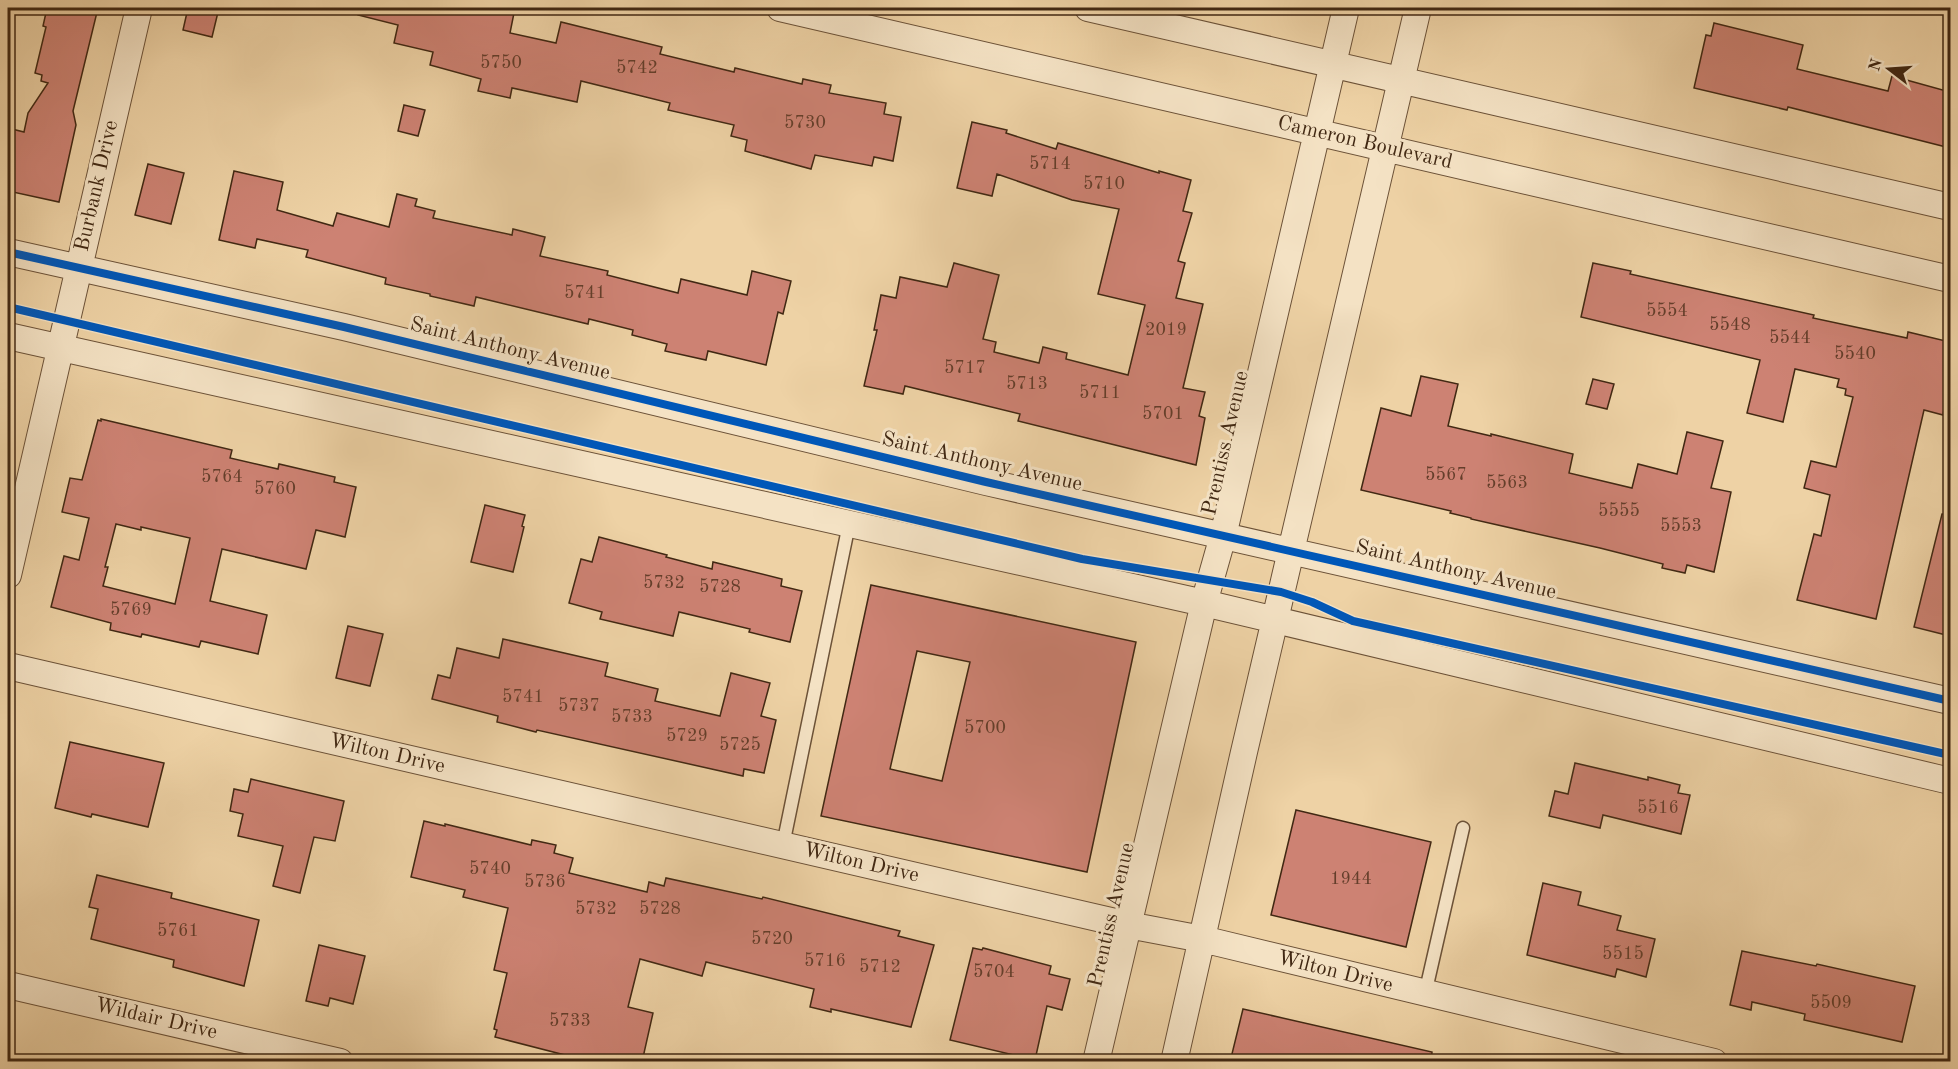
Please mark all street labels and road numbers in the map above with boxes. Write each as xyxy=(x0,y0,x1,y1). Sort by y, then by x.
street label: Cameron Boulevard xyxy=(1275,113,1455,173)
street label: Burbank Drive xyxy=(72,118,122,254)
street label: Saint Anthony Avenue xyxy=(408,314,612,384)
street label: Prentiss Avenue xyxy=(1199,369,1253,517)
street label: Saint Anthony Avenue xyxy=(880,429,1084,495)
street label: Saint Anthony Avenue xyxy=(1354,537,1558,603)
street label: Wilton Drive xyxy=(327,730,447,778)
street label: Wilton Drive xyxy=(801,839,921,887)
street label: Prentiss Avenue xyxy=(1085,841,1139,989)
street label: Wilton Drive xyxy=(1275,948,1395,996)
street label: Wildair Drive xyxy=(93,995,219,1043)

